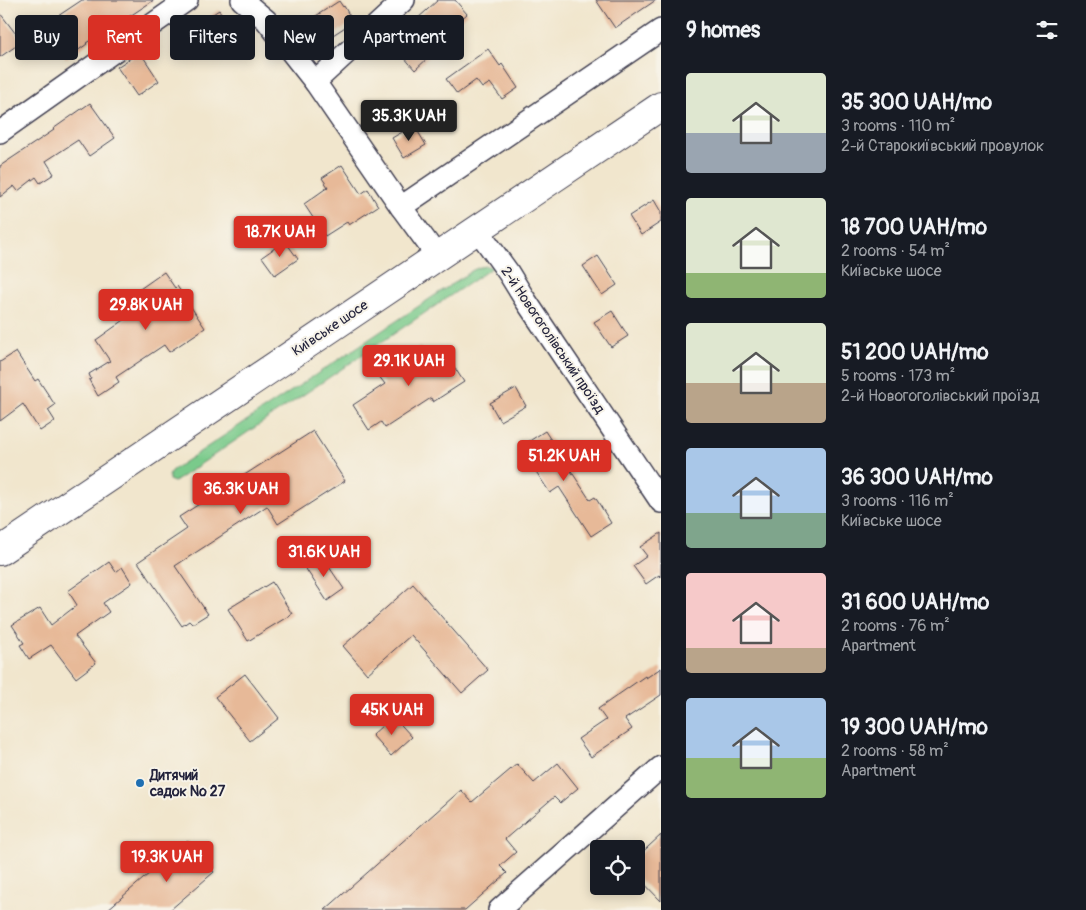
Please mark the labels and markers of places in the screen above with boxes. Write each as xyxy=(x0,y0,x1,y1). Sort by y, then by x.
pin: 35.3K UAH xyxy=(352,100,466,142)
pin: 18.7K UAH xyxy=(223,216,337,258)
pin: 29.8K UAH xyxy=(89,288,203,331)
pin: 29.1K UAH xyxy=(352,344,466,387)
pin: 51.2K UAH xyxy=(507,440,621,482)
pin: 36.3K UAH xyxy=(184,472,298,515)
pin: 31.6K UAH xyxy=(267,536,381,578)
pin: 45K UAH xyxy=(346,694,438,736)
place label: Дитячий садок № 27 xyxy=(149,767,226,800)
marker: Дитячий садок № 27 xyxy=(134,777,146,789)
pin: 19.3K UAH xyxy=(110,840,224,883)

